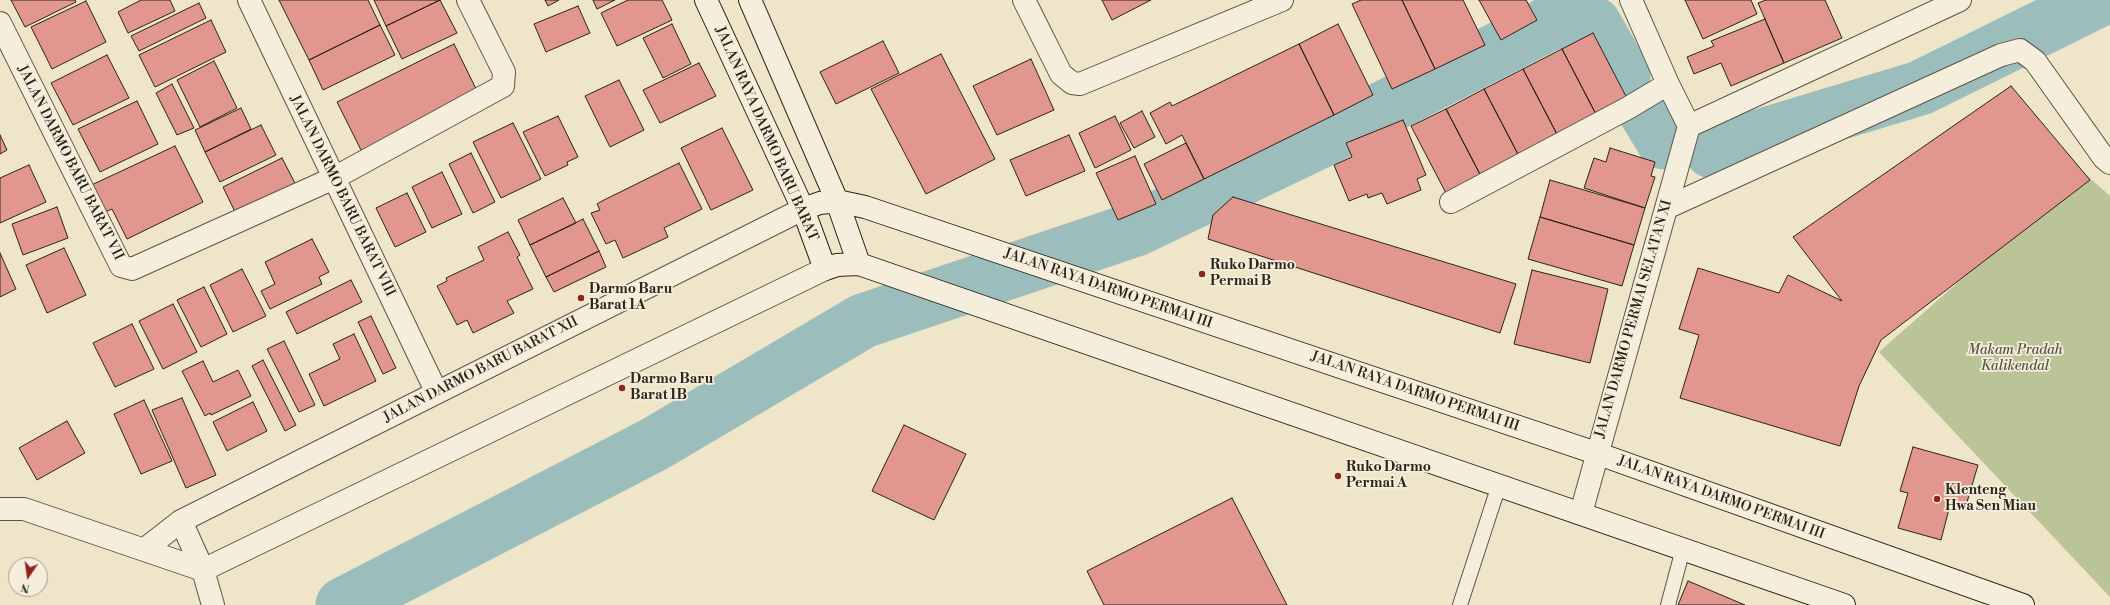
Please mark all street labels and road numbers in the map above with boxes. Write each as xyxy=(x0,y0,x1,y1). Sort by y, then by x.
street label: JALAN RAYA DARMO BARU BARAT xyxy=(711,24,821,244)
street label: JALAN DARMO BARU BARAT VII xyxy=(13,63,127,263)
street label: JALAN DARMO BARU BARAT VIII xyxy=(286,93,398,299)
street label: JALAN DARMO PERMAI SELATAN XI xyxy=(1592,198,1676,440)
street label: JALAN RAYA DARMO PERMAI III xyxy=(1002,245,1214,333)
street label: JALAN DARMO BARU BARAT XII xyxy=(381,313,581,427)
street label: JALAN RAYA DARMO PERMAI III xyxy=(1309,348,1521,436)
street label: JALAN RAYA DARMO PERMAI III xyxy=(1615,453,1827,543)

